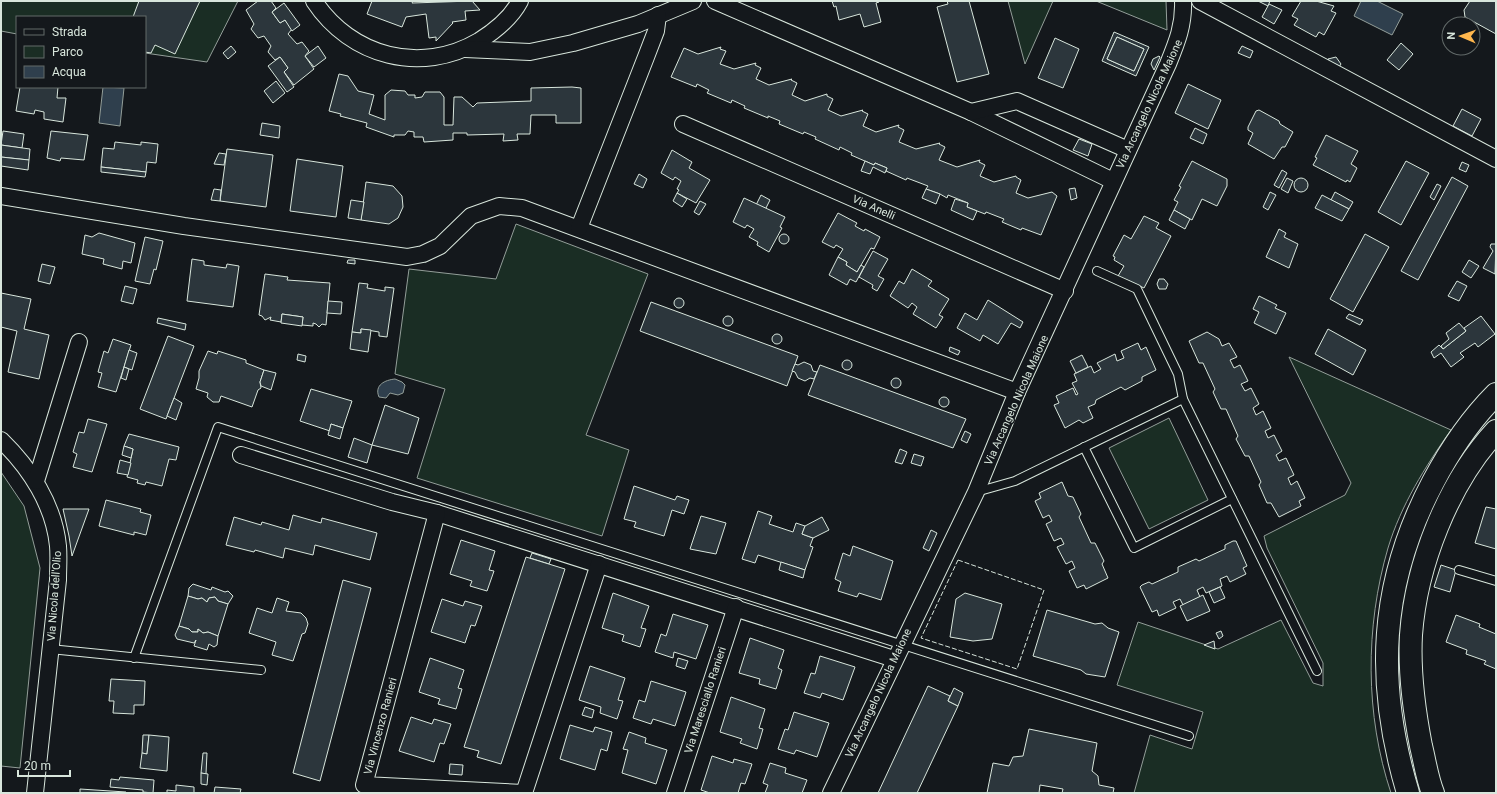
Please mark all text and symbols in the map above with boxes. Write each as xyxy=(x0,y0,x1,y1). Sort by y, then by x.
legend xyxy=(16,16,146,88)
north arrow xyxy=(1441,16,1481,56)
text: Strada xyxy=(52,25,87,39)
text: N xyxy=(1445,31,1458,40)
street label: Via Arcangelo Nicola Maione xyxy=(1114,37,1185,171)
text: Parco xyxy=(52,45,83,59)
text: Acqua xyxy=(52,65,86,79)
street label: Via Anelli xyxy=(850,192,897,223)
street label: Via Arcangelo Nicola Maione xyxy=(982,333,1051,467)
street label: Via Nicola dell'Olio xyxy=(45,550,64,642)
street label: Via Arcangelo Nicola Maione xyxy=(843,626,914,760)
street label: Via Maresciallo Ranieri xyxy=(682,645,729,755)
street label: Via Vincenzo Ranieri xyxy=(361,676,400,776)
scale bar xyxy=(18,752,70,778)
text: 20 m xyxy=(24,759,51,773)

